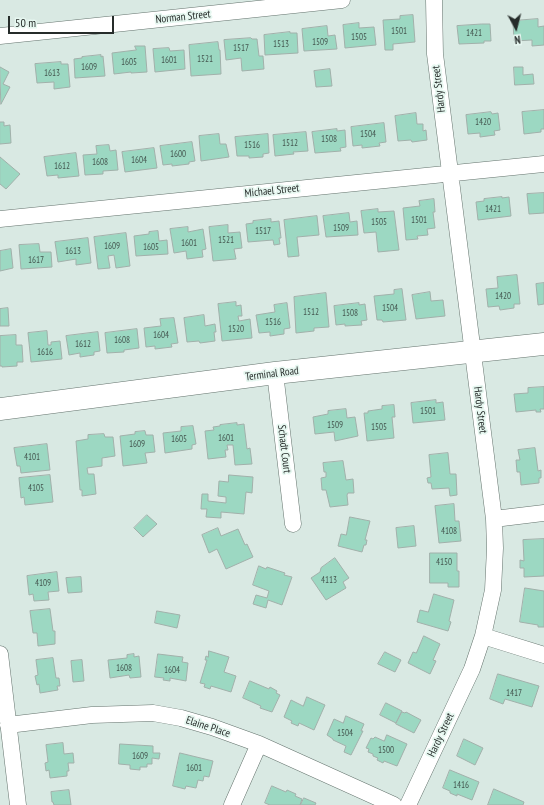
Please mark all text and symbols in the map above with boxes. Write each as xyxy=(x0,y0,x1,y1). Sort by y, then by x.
scale bar xyxy=(10,8,116,34)
street label: Norman Street xyxy=(155,8,211,26)
north arrow xyxy=(496,8,536,48)
text: 50 m xyxy=(15,15,36,30)
house number: 1501 xyxy=(391,26,407,36)
house number: 1421 xyxy=(466,28,482,38)
house number: 1505 xyxy=(351,32,367,42)
text: N xyxy=(514,33,521,47)
house number: 1509 xyxy=(312,37,328,47)
house number: 1513 xyxy=(273,39,289,49)
house number: 1517 xyxy=(233,43,249,53)
house number: 1521 xyxy=(197,54,213,64)
house number: 1601 xyxy=(161,55,177,65)
house number: 1605 xyxy=(121,57,137,67)
house number: 1609 xyxy=(81,62,97,72)
street label: Hardy Street xyxy=(430,65,448,113)
house number: 1613 xyxy=(44,68,60,78)
house number: 1420 xyxy=(475,117,491,127)
house number: 1504 xyxy=(360,129,376,139)
house number: 1508 xyxy=(321,134,337,144)
house number: 1512 xyxy=(282,138,298,148)
house number: 1516 xyxy=(244,140,260,150)
house number: 1600 xyxy=(170,149,186,159)
house number: 1604 xyxy=(131,155,147,165)
house number: 1608 xyxy=(92,157,108,167)
house number: 1612 xyxy=(54,161,70,171)
street label: Michael Street xyxy=(244,182,300,200)
house number: 1421 xyxy=(485,204,501,214)
house number: 1501 xyxy=(411,215,427,225)
house number: 1505 xyxy=(371,217,387,227)
house number: 1509 xyxy=(333,223,349,233)
house number: 1517 xyxy=(255,226,271,236)
house number: 1521 xyxy=(218,235,234,245)
house number: 1601 xyxy=(181,238,197,248)
house number: 1609 xyxy=(104,241,120,251)
house number: 1605 xyxy=(143,242,159,252)
house number: 1613 xyxy=(65,246,81,256)
house number: 1617 xyxy=(28,255,44,265)
house number: 1420 xyxy=(495,291,511,301)
house number: 1504 xyxy=(382,303,398,313)
house number: 1512 xyxy=(303,307,319,317)
house number: 1508 xyxy=(342,308,358,318)
house number: 1516 xyxy=(265,317,281,327)
house number: 1520 xyxy=(228,324,244,334)
house number: 1604 xyxy=(153,330,169,340)
house number: 1608 xyxy=(114,335,130,345)
house number: 1612 xyxy=(75,339,91,349)
house number: 1616 xyxy=(37,347,53,357)
street label: Terminal Road xyxy=(245,364,299,384)
street label: Hardy Street xyxy=(471,386,489,434)
house number: 1501 xyxy=(420,406,436,416)
house number: 1509 xyxy=(327,420,343,430)
house number: 1505 xyxy=(371,422,387,432)
street label: Schadt Court xyxy=(274,424,294,474)
house number: 1601 xyxy=(218,433,234,443)
house number: 1605 xyxy=(171,434,187,444)
house number: 1609 xyxy=(129,439,145,449)
house number: 4101 xyxy=(24,452,40,462)
house number: 4105 xyxy=(28,483,44,493)
house number: 4108 xyxy=(441,526,457,536)
house number: 4150 xyxy=(436,557,452,567)
house number: 4113 xyxy=(321,575,337,585)
house number: 4109 xyxy=(35,578,51,588)
house number: 1608 xyxy=(116,663,132,673)
house number: 1604 xyxy=(164,665,180,675)
house number: 1417 xyxy=(506,688,522,698)
street label: Hardy Street xyxy=(425,711,457,759)
street label: Elaine Place xyxy=(184,714,232,740)
house number: 1504 xyxy=(337,728,353,738)
house number: 1500 xyxy=(378,745,394,755)
house number: 1609 xyxy=(132,751,148,761)
house number: 1601 xyxy=(186,763,202,773)
house number: 1416 xyxy=(453,780,469,790)

